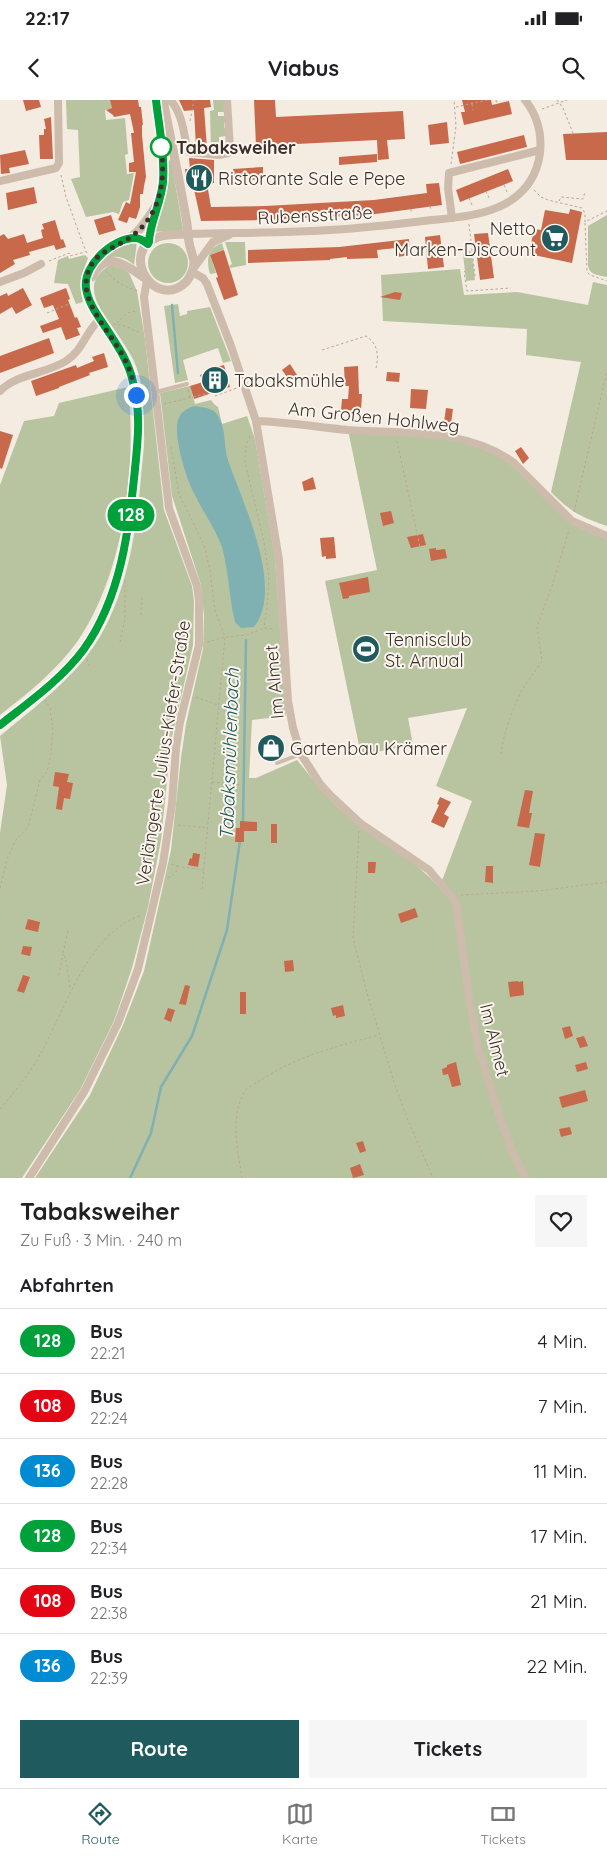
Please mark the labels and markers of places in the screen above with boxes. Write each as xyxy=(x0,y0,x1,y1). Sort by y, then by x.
marker: Tabaksweiher xyxy=(150,136,172,158)
place label: Tabaksweiher xyxy=(176,136,296,159)
restaurant icon: Ristorante Sale e Pepe xyxy=(184,163,214,193)
place label: Ristorante Sale e Pepe xyxy=(218,167,405,190)
place label: Netto Marken-Discount xyxy=(394,217,536,261)
supermarket icon: Netto Marken-Discount xyxy=(540,223,570,253)
building icon: Tabaksmühle xyxy=(200,365,230,395)
place label: Tabaksmühle xyxy=(234,369,345,392)
place label: Tennisclub St. Arnual xyxy=(385,628,472,672)
sports icon: Tennisclub St. Arnual xyxy=(351,634,381,664)
shop icon: Gartenbau Krämer xyxy=(256,733,286,763)
place label: Gartenbau Krämer xyxy=(290,737,447,760)

